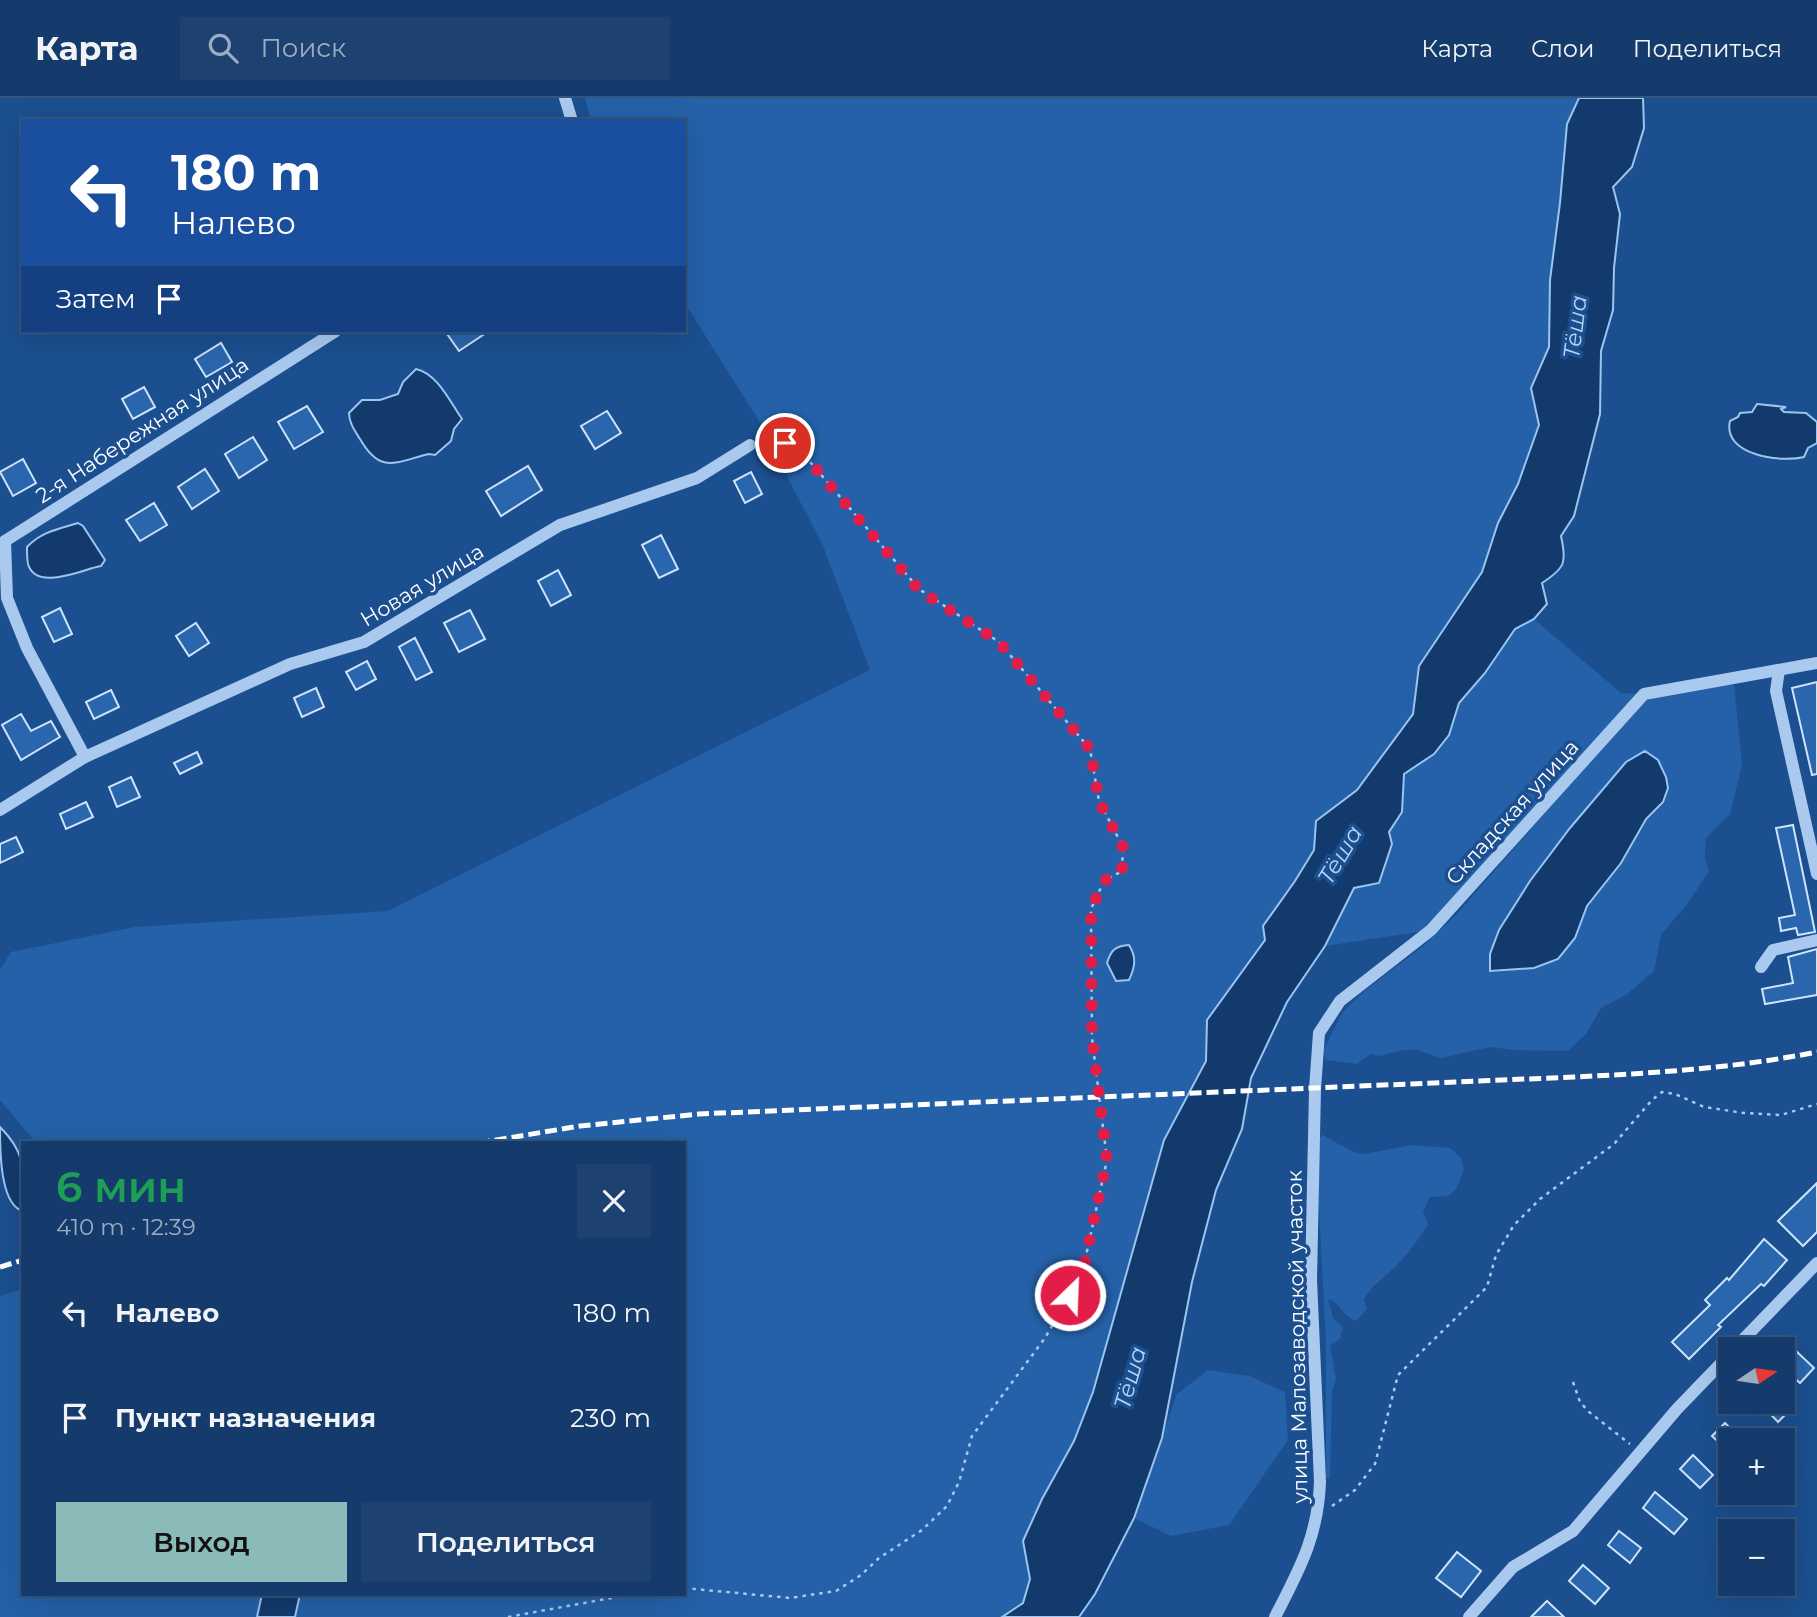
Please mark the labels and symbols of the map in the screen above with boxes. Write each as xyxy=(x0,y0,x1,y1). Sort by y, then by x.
water label: Тёша xyxy=(1557,294,1593,360)
street label: 2-я Набережная улица xyxy=(31,352,253,508)
pin xyxy=(755,413,815,473)
street label: Новая улица xyxy=(356,538,488,632)
street label: Складская улица xyxy=(1440,734,1584,890)
water label: Тёша xyxy=(1312,820,1368,890)
street label: улица Малозаводской участок xyxy=(1282,1170,1312,1505)
position arrow xyxy=(1033,1258,1107,1332)
north arrow xyxy=(1718,1337,1796,1414)
water label: Тёша xyxy=(1108,1343,1152,1413)

